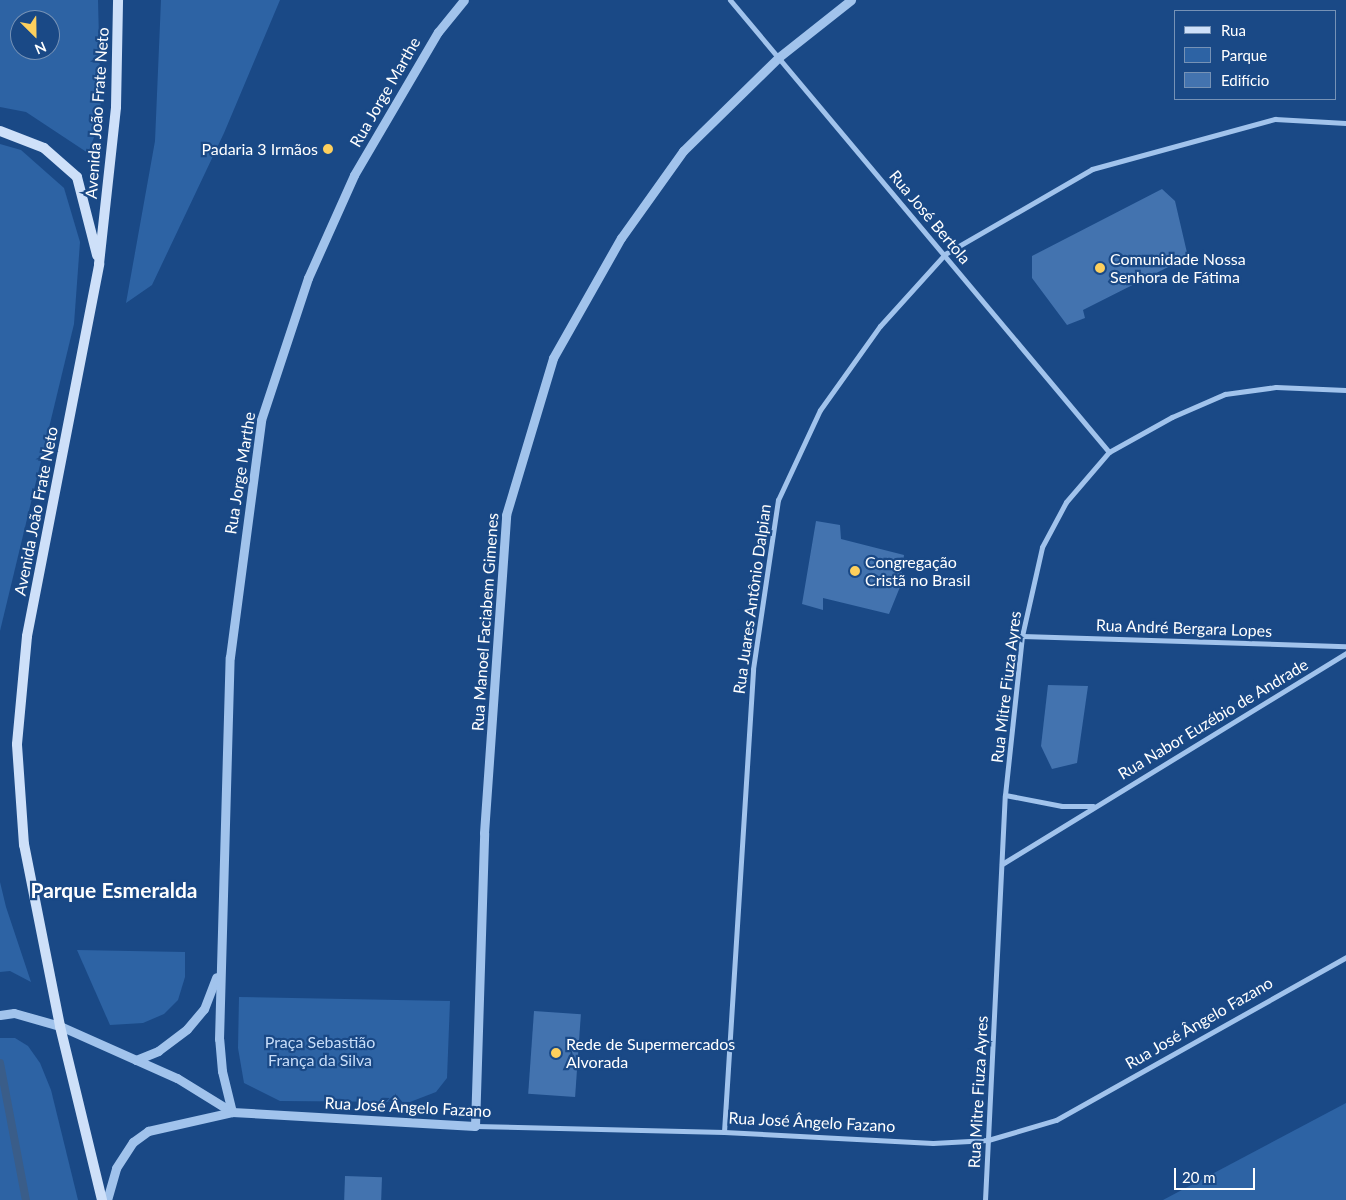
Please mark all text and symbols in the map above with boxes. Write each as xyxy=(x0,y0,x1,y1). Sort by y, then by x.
north arrow xyxy=(10,10,60,60)
legend xyxy=(1174,10,1336,100)
text: Rua xyxy=(1221,21,1246,39)
street label: Avenida João Frate Neto xyxy=(81,26,113,200)
street label: Rua Jorge Marthe xyxy=(346,33,424,151)
text: N xyxy=(32,38,49,58)
text: Parque xyxy=(1221,46,1267,64)
text: Edifício xyxy=(1221,71,1269,89)
place label: Padaria 3 Irmãos xyxy=(201,139,318,159)
marker: Padaria 3 Irmãos xyxy=(322,143,334,155)
street label: Rua José Bertola xyxy=(885,166,975,268)
place label: Comunidade Nossa Senhora de Fátima xyxy=(1110,249,1246,287)
marker: Comunidade Nossa Senhora de Fátima xyxy=(1094,262,1106,274)
street label: Rua Jorge Marthe xyxy=(221,410,259,536)
street label: Avenida João Frate Neto xyxy=(10,425,62,597)
street label: Rua Juares Antônio Dalpian xyxy=(729,502,775,696)
street label: Rua Manoel Faciabem Gimenes xyxy=(468,512,502,732)
place label: Congregação Cristã no Brasil xyxy=(865,552,970,590)
marker: Congregação Cristã no Brasil xyxy=(849,565,861,577)
street label: Rua Mitre Fiuza Ayres xyxy=(987,610,1025,764)
street label: Rua André Bergara Lopes xyxy=(1095,615,1273,641)
street label: Rua Nabor Euzébio de Andrade xyxy=(1114,654,1312,784)
district label: Parque Esmeralda xyxy=(30,877,198,903)
street label: Rua José Ângelo Fazano xyxy=(1121,973,1277,1073)
street label: Rua Mitre Fiuza Ayres xyxy=(964,1015,992,1169)
park label: Praça Sebastião França da Silva xyxy=(265,1032,375,1070)
place label: Rede de Supermercados Alvorada xyxy=(566,1034,735,1072)
marker: Rede de Supermercados Alvorada xyxy=(550,1047,562,1059)
street label: Rua José Ângelo Fazano xyxy=(324,1093,492,1121)
street label: Rua José Ângelo Fazano xyxy=(728,1108,896,1136)
scale bar xyxy=(1176,1158,1257,1190)
text: 20 m xyxy=(1182,1168,1216,1186)

